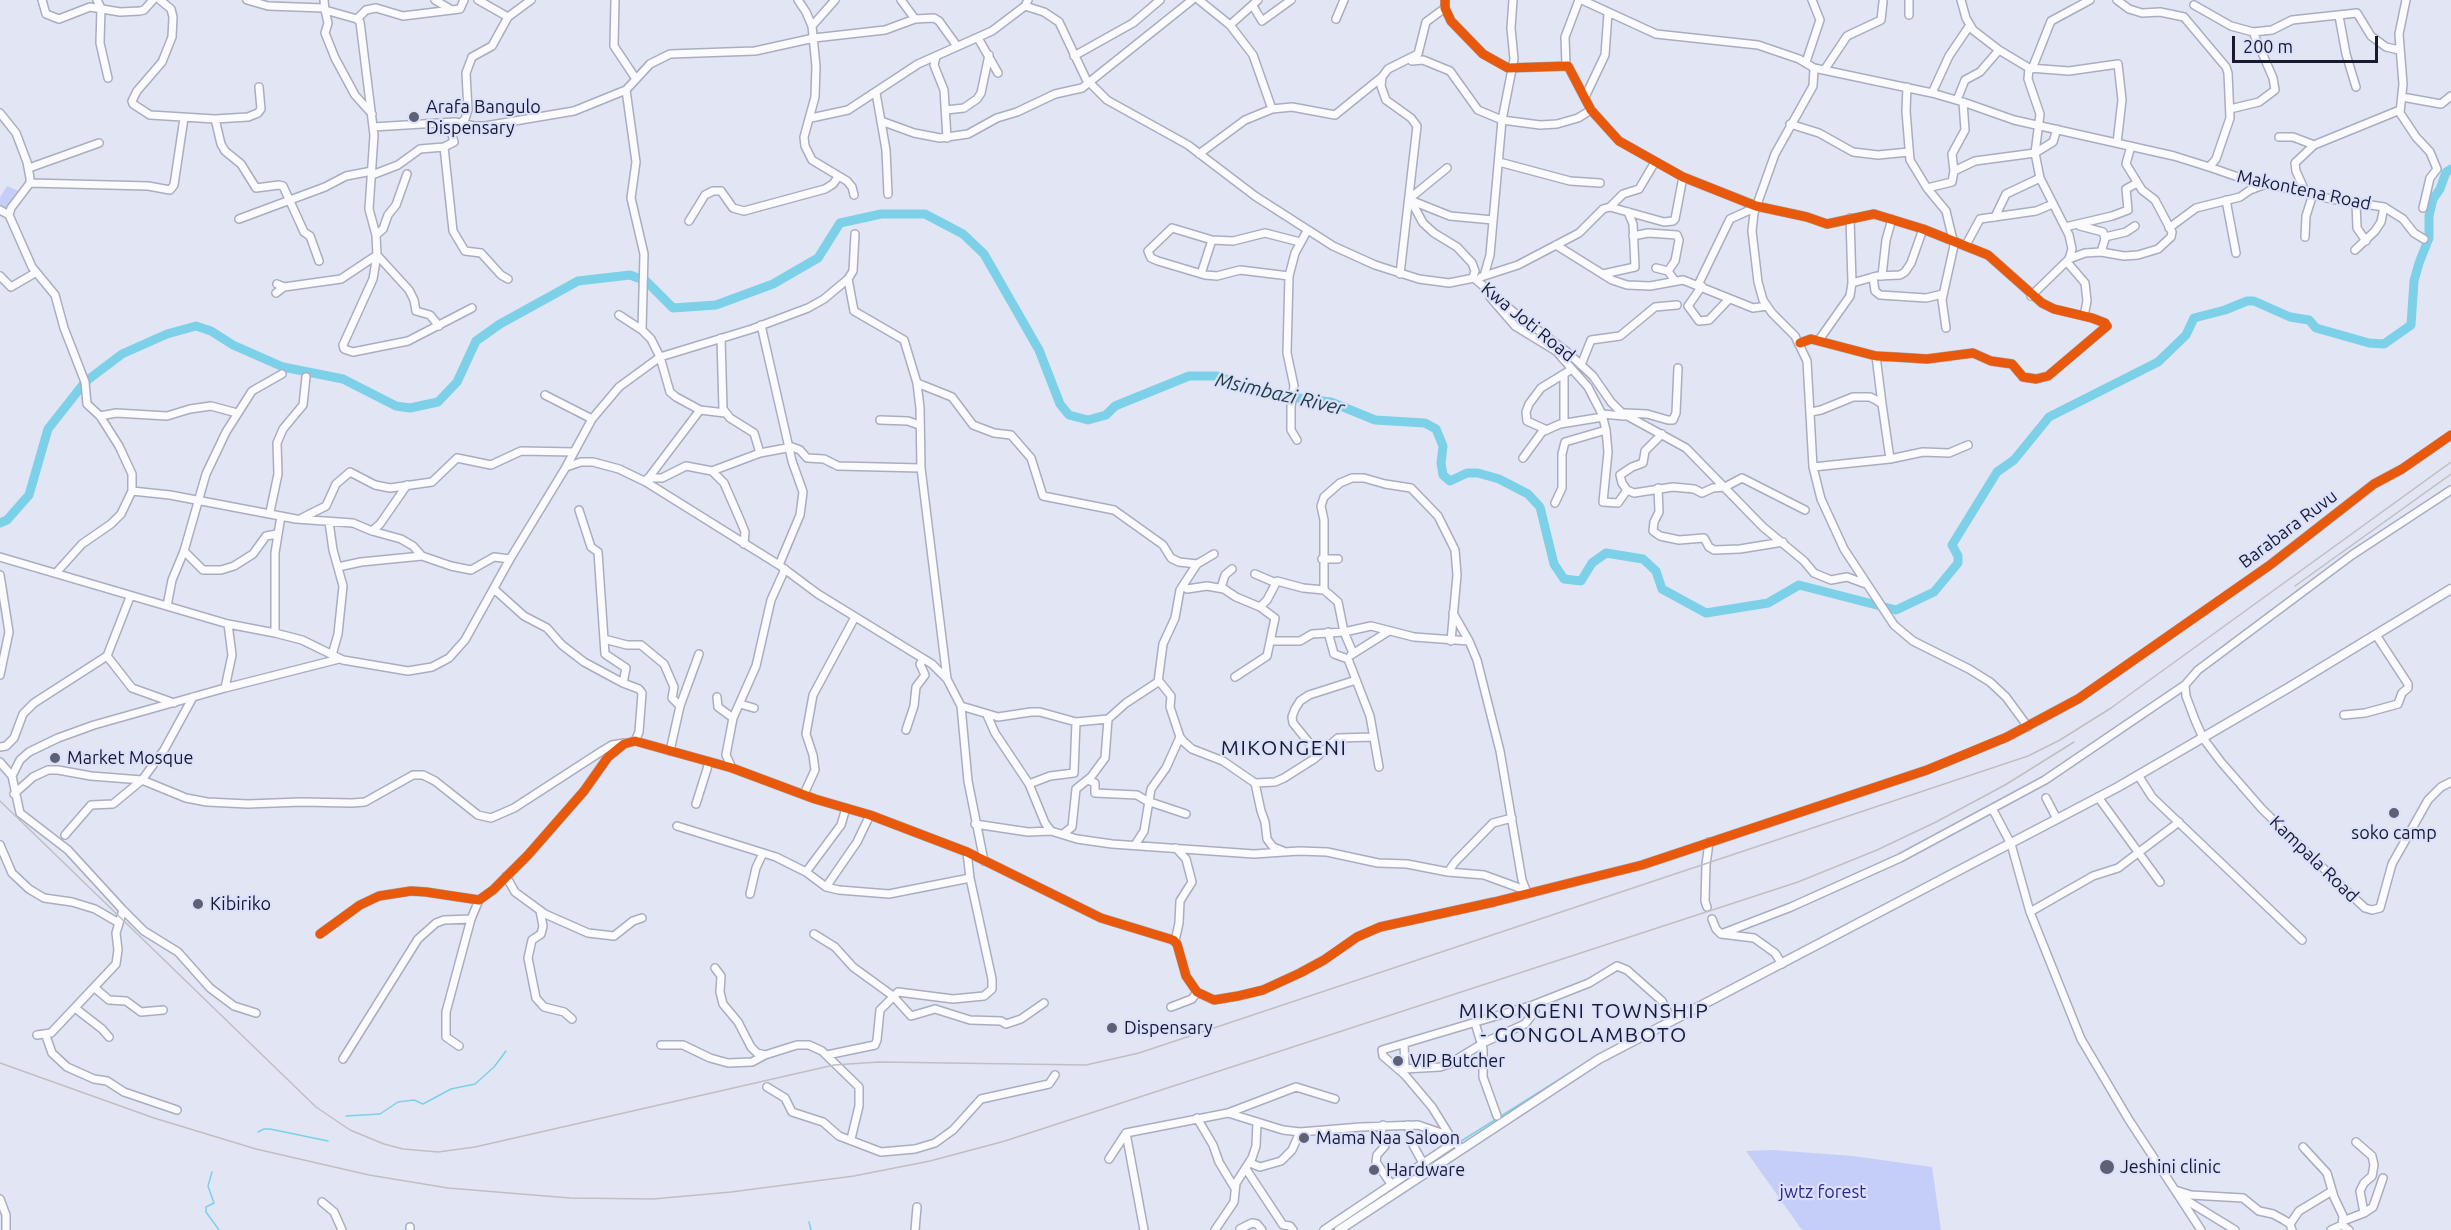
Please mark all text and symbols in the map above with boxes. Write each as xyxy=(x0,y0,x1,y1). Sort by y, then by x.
scale bar xyxy=(2235,24,2380,62)
text: 200 m xyxy=(2243,36,2293,56)
place label: Arafa Bangulo Dispensary xyxy=(426,96,541,138)
marker: Arafa Bangulo Dispensary xyxy=(407,110,421,124)
street label: Makontena Road xyxy=(2235,165,2373,215)
street label: Kwa Joti Road xyxy=(1477,278,1579,366)
water label: Msimbazi River xyxy=(1213,367,1347,421)
street label: Barabara Ruvu xyxy=(2235,485,2341,573)
district label: MIKONGENI xyxy=(1221,735,1347,761)
place label: Market Mosque xyxy=(67,747,193,769)
marker: Market Mosque xyxy=(48,751,62,765)
marker: soko camp xyxy=(2387,806,2401,820)
street label: Kampala Road xyxy=(2265,811,2363,907)
place label: soko camp xyxy=(2351,822,2437,844)
place label: Kibiriko xyxy=(210,893,271,915)
marker: Kibiriko xyxy=(191,897,205,911)
district label: MIKONGENI TOWNSHIP - GONGOLAMBOTO xyxy=(1459,998,1709,1048)
place label: Dispensary xyxy=(1124,1017,1213,1039)
marker: Dispensary xyxy=(1105,1021,1119,1035)
place label: VIP Butcher xyxy=(1410,1050,1505,1072)
marker: VIP Butcher xyxy=(1391,1054,1405,1068)
place label: Mama Naa Saloon xyxy=(1316,1127,1460,1149)
marker: Mama Naa Saloon xyxy=(1297,1131,1311,1145)
place label: Jeshini clinic xyxy=(2120,1156,2221,1178)
marker: Jeshini clinic xyxy=(2098,1158,2116,1176)
place label: Hardware xyxy=(1386,1159,1465,1181)
marker: Hardware xyxy=(1367,1163,1381,1177)
park label: jwtz forest xyxy=(1780,1181,1866,1203)

